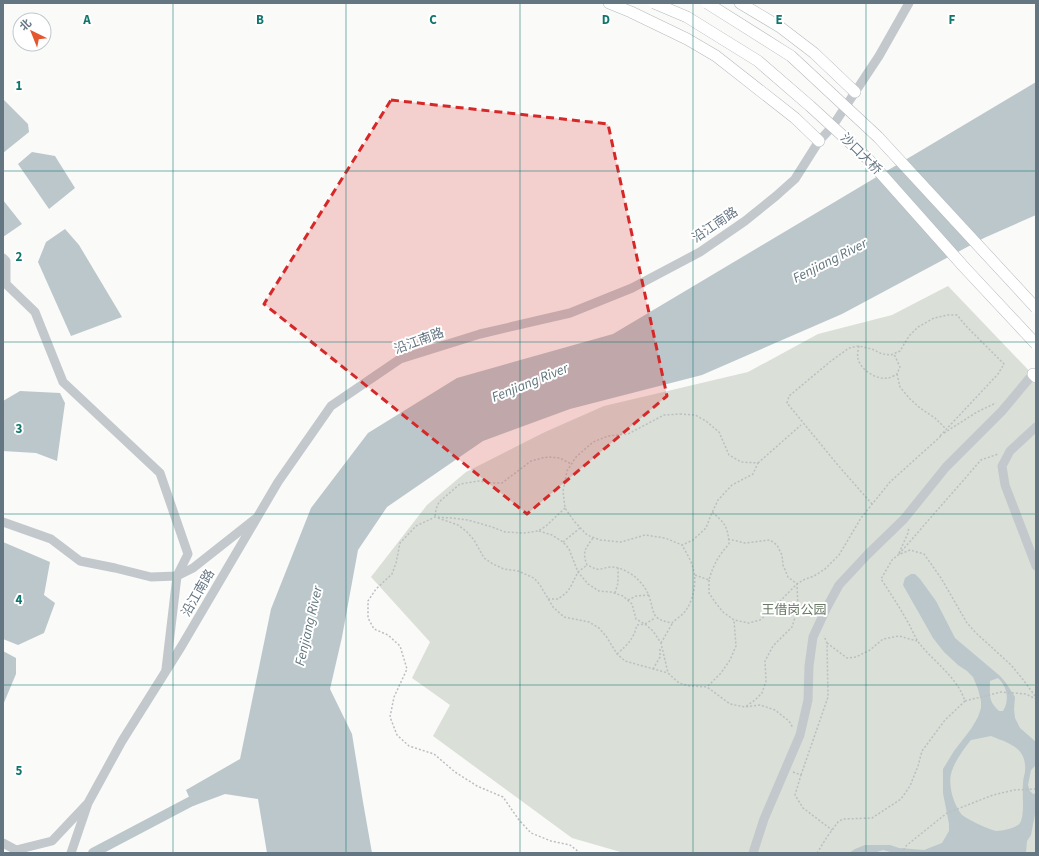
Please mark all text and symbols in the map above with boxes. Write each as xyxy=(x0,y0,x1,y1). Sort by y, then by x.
text: A xyxy=(82,11,91,29)
text: B xyxy=(256,11,264,29)
text: C xyxy=(429,11,437,29)
text: D xyxy=(602,11,610,29)
text: E xyxy=(775,11,783,29)
text: F xyxy=(949,11,956,29)
north arrow xyxy=(12,12,52,52)
text: 北 xyxy=(16,16,35,34)
text: 1 xyxy=(16,77,23,95)
street label: 沙口大桥 xyxy=(836,129,886,179)
street label: 沿江南路 xyxy=(688,203,742,247)
water label: Fenjiang River xyxy=(789,233,872,288)
text: 2 xyxy=(16,248,23,266)
street label: 沿江南路 xyxy=(391,324,447,358)
water label: Fenjiang River xyxy=(489,358,572,407)
text: 3 xyxy=(16,420,23,438)
street label: 沿江南路 xyxy=(177,566,219,620)
water label: Fenjiang River xyxy=(290,583,328,668)
text: 4 xyxy=(16,591,23,609)
park label: 王借岗公园 xyxy=(761,601,827,619)
text: 5 xyxy=(16,762,23,780)

